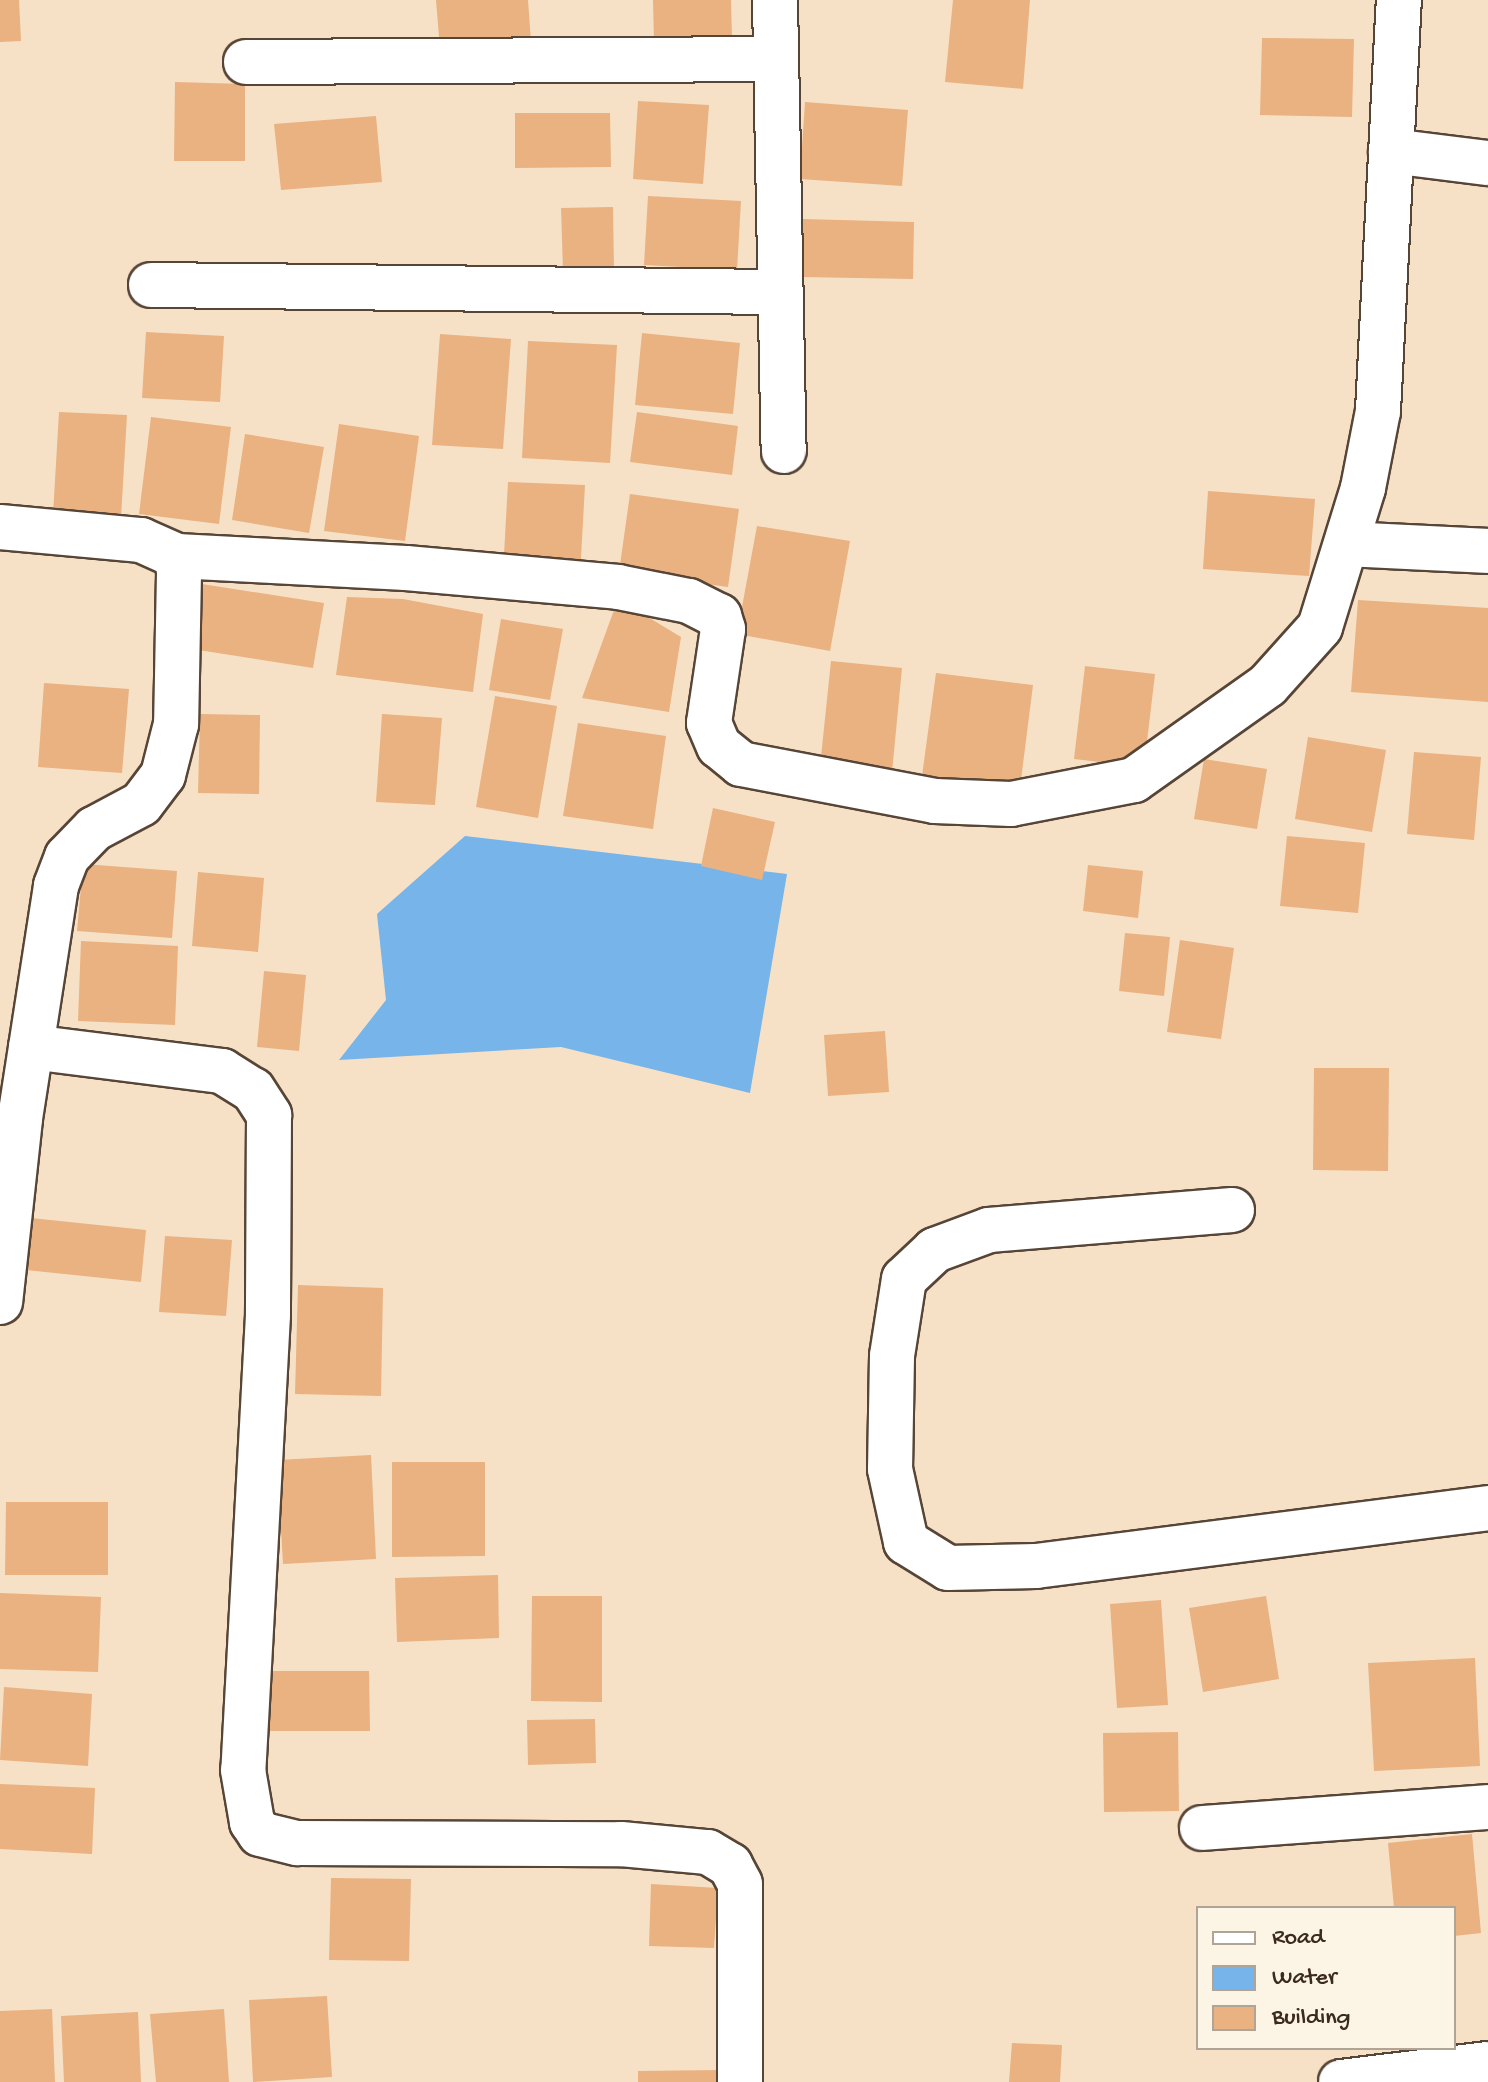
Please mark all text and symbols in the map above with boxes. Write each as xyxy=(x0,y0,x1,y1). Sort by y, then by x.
legend xyxy=(1196,1906,1456,2050)
text: Road xyxy=(1272,1924,1324,1953)
text: Water xyxy=(1272,1964,1336,1993)
text: Building xyxy=(1272,2004,1350,2033)

